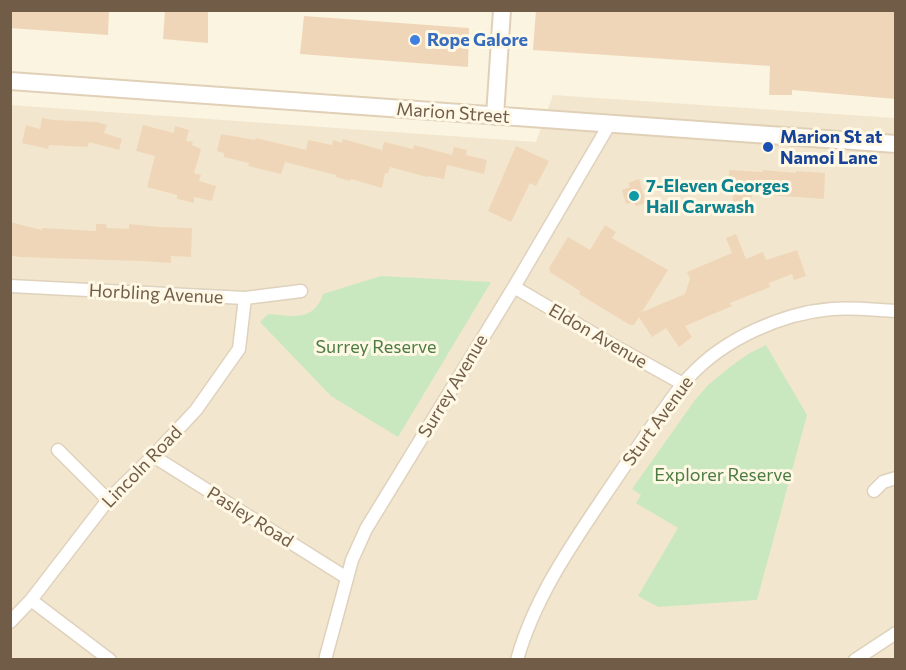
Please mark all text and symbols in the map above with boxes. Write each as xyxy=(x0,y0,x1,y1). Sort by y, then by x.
place label: Rope Galore xyxy=(427,29,528,51)
marker: Rope Galore xyxy=(408,33,422,47)
street label: Marion Street xyxy=(396,98,510,128)
place label: Marion St at Namoi Lane xyxy=(780,126,882,168)
marker: Marion St at Namoi Lane xyxy=(761,140,775,154)
place label: 7-Eleven Georges Hall Carwash xyxy=(646,175,789,218)
marker: 7-Eleven Georges Hall Carwash xyxy=(627,189,641,203)
street label: Horbling Avenue xyxy=(88,280,224,308)
street label: Eldon Avenue xyxy=(545,299,651,373)
street label: Surrey Avenue xyxy=(414,330,492,442)
park label: Surrey Reserve xyxy=(316,336,436,358)
street label: Sturt Avenue xyxy=(618,372,698,470)
street label: Lincoln Road xyxy=(98,422,186,512)
park label: Explorer Reserve xyxy=(654,464,792,486)
street label: Pasley Road xyxy=(203,482,297,552)

